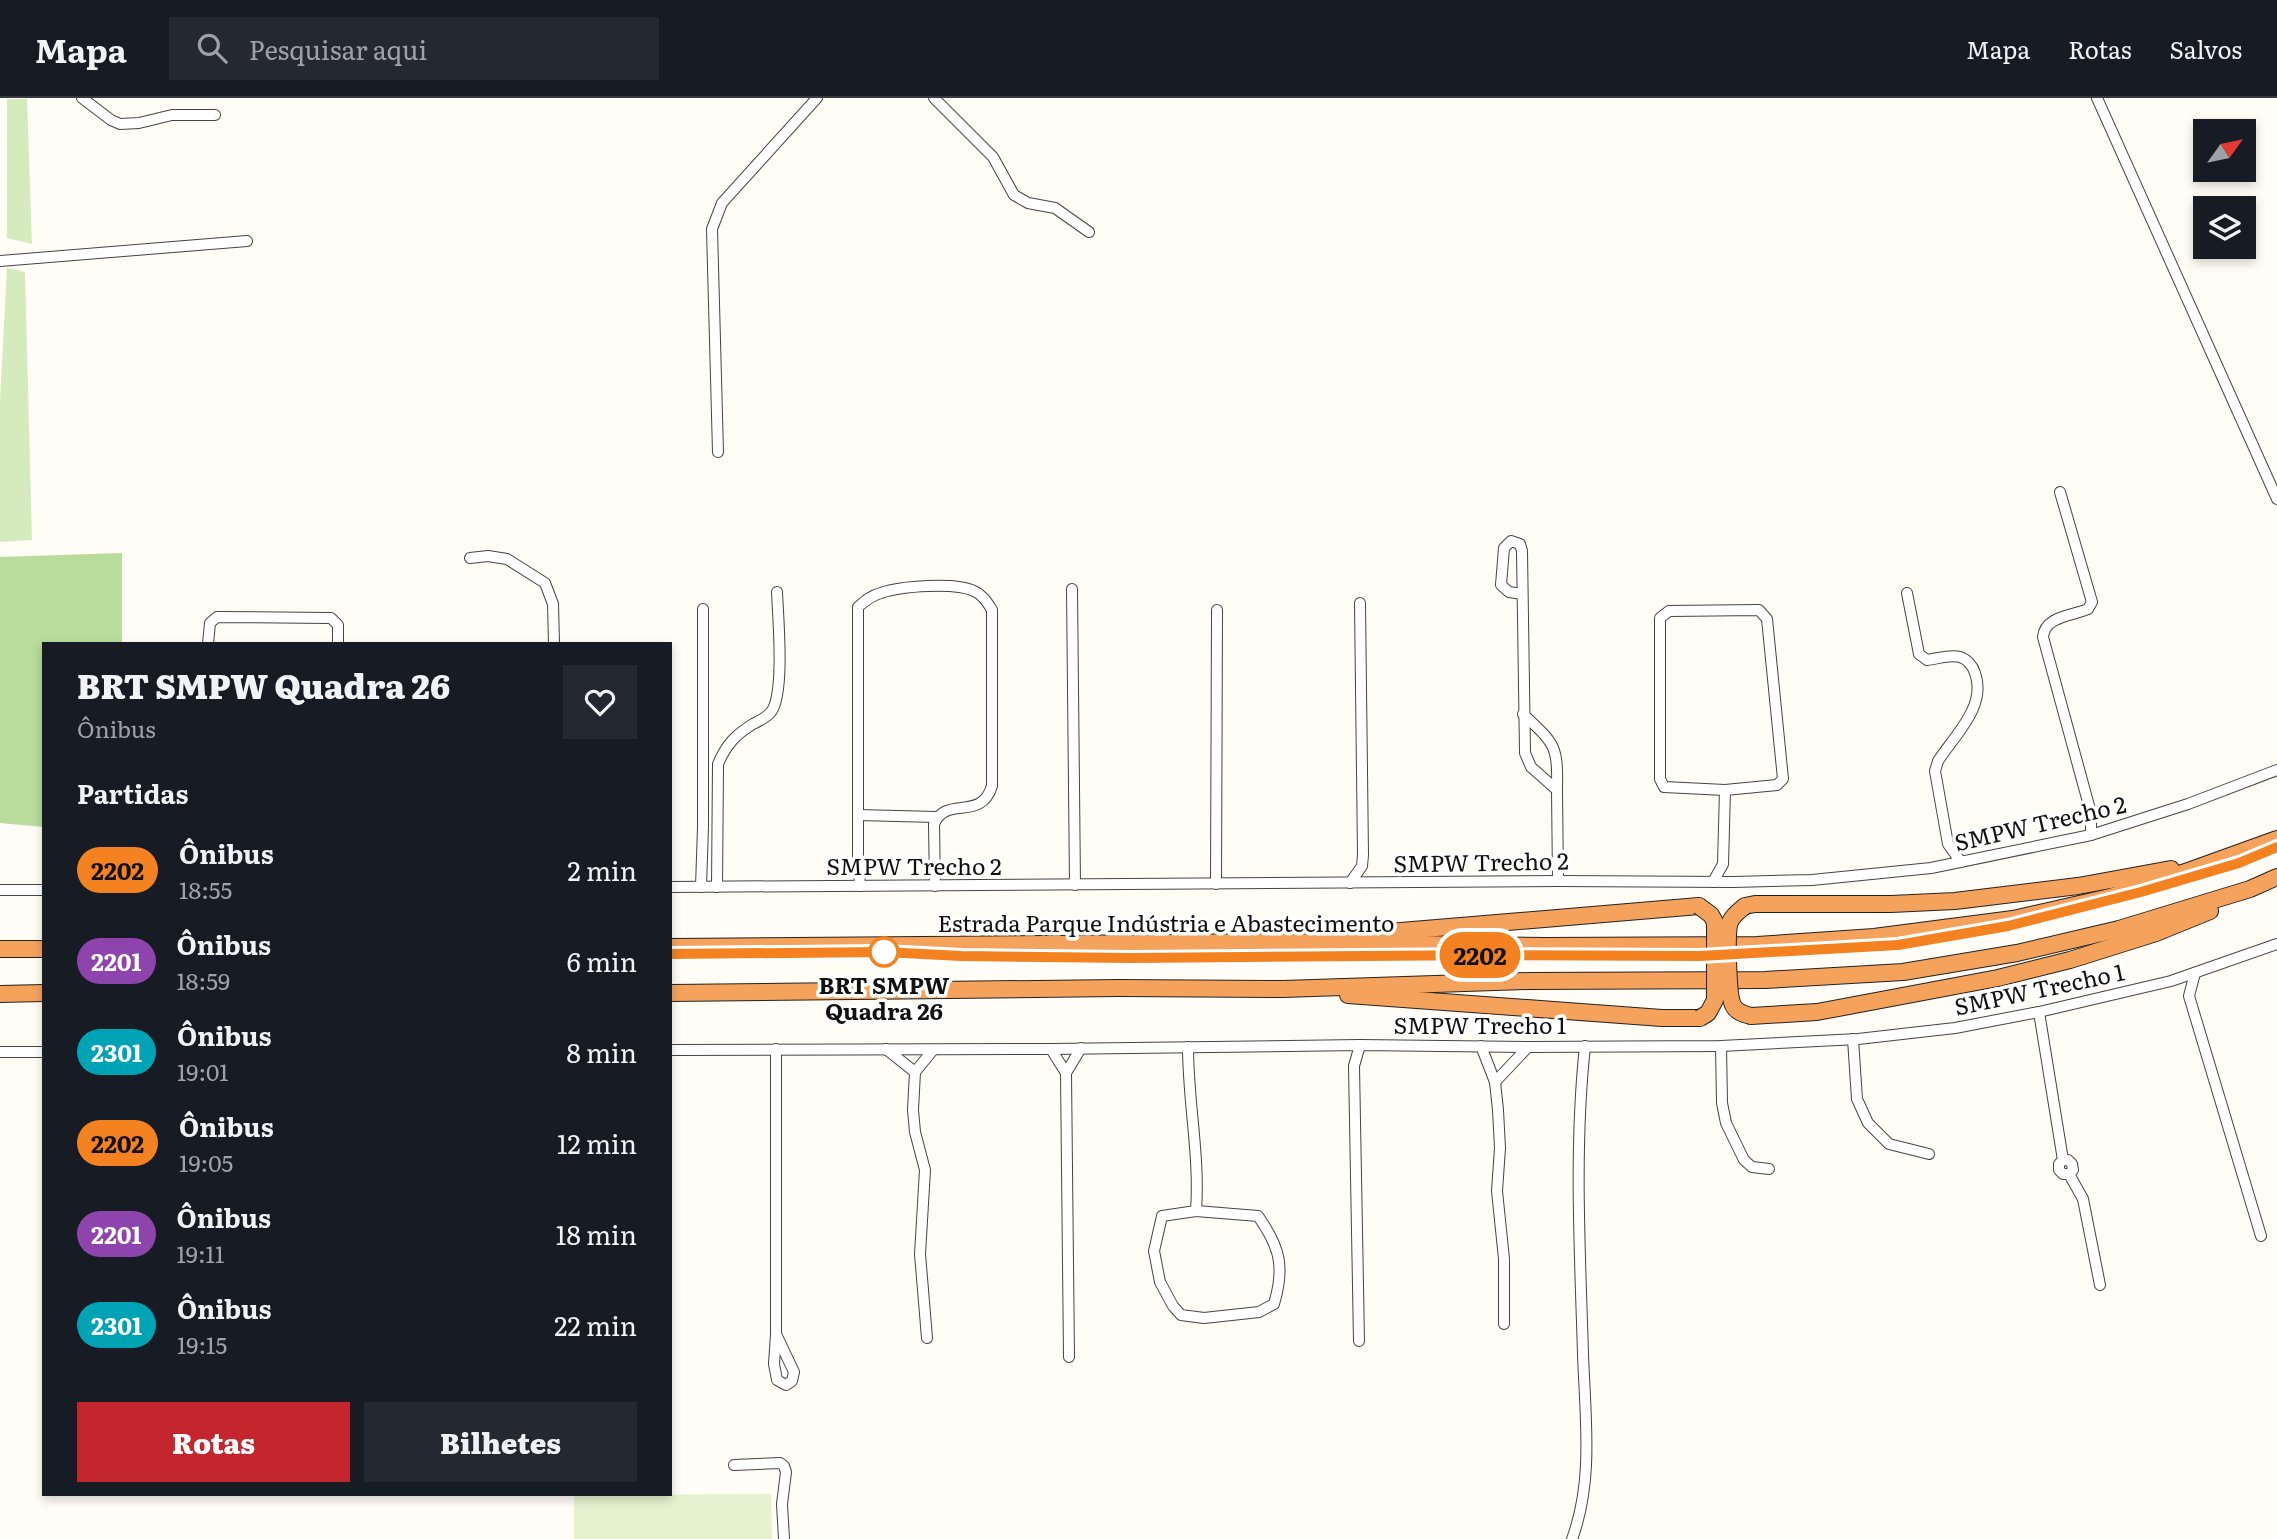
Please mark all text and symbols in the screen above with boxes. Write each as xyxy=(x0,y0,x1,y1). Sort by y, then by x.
search box xyxy=(169,17,659,80)
text: Mapa xyxy=(35,24,127,73)
icon: search xyxy=(193,29,231,67)
text: Pesquisar aqui xyxy=(249,29,427,68)
text: Mapa xyxy=(1966,31,2030,66)
text: Rotas xyxy=(2068,31,2132,66)
text: Salvos xyxy=(2170,31,2242,66)
north arrow xyxy=(2193,119,2256,182)
map controls xyxy=(2193,119,2256,259)
button: layers xyxy=(2193,196,2256,259)
text: BRT SMPW Quadra 26 xyxy=(77,660,450,709)
button: heart xyxy=(563,665,637,739)
text: Ônibus xyxy=(77,711,156,745)
text: Partidas xyxy=(77,773,188,812)
street label: SMPW Trecho 2 xyxy=(1951,786,2129,858)
text: Ônibus xyxy=(179,833,274,872)
street label: SMPW Trecho 2 xyxy=(1393,842,1569,880)
street label: SMPW Trecho 2 xyxy=(826,848,1002,882)
text: 2 min xyxy=(568,850,637,889)
text: 2202 xyxy=(91,852,144,887)
text: 18:55 xyxy=(179,872,232,906)
street label: Estrada Parque Indústria e Abastecimento xyxy=(937,905,1395,939)
text: Ônibus xyxy=(177,924,271,963)
line badge: 2202 xyxy=(1431,932,1529,978)
marker: BRT SMPW Quadra 26 xyxy=(869,937,899,967)
text: 2202 xyxy=(1453,937,1507,972)
text: 6 min xyxy=(567,941,637,980)
text: 2201 xyxy=(91,943,142,978)
street label: SMPW Trecho 1 xyxy=(1951,953,2127,1023)
text: 18:59 xyxy=(177,963,230,997)
place label: BRT SMPW Quadra 26 xyxy=(819,967,950,1027)
street label: SMPW Trecho 1 xyxy=(1394,1007,1566,1041)
text: Ônibus xyxy=(177,1015,272,1054)
text: 8 min xyxy=(566,1032,637,1071)
text: 2301 xyxy=(91,1034,142,1069)
text: 19:01 xyxy=(177,1054,229,1088)
text: Ônibus xyxy=(179,1106,274,1145)
text: 12 min xyxy=(557,1123,637,1162)
text: 2202 xyxy=(91,1125,144,1160)
text: 19:05 xyxy=(179,1145,233,1179)
text: Ônibus xyxy=(177,1197,271,1236)
text: 18 min xyxy=(556,1214,637,1253)
text: 2201 xyxy=(91,1216,142,1251)
text: 19:11 xyxy=(177,1236,224,1270)
text: Ônibus xyxy=(177,1288,272,1327)
text: 22 min xyxy=(554,1305,637,1344)
text: 2301 xyxy=(91,1307,142,1342)
text: 19:15 xyxy=(177,1327,227,1361)
button: Rotas xyxy=(77,1402,350,1482)
button: Bilhetes xyxy=(364,1402,637,1482)

